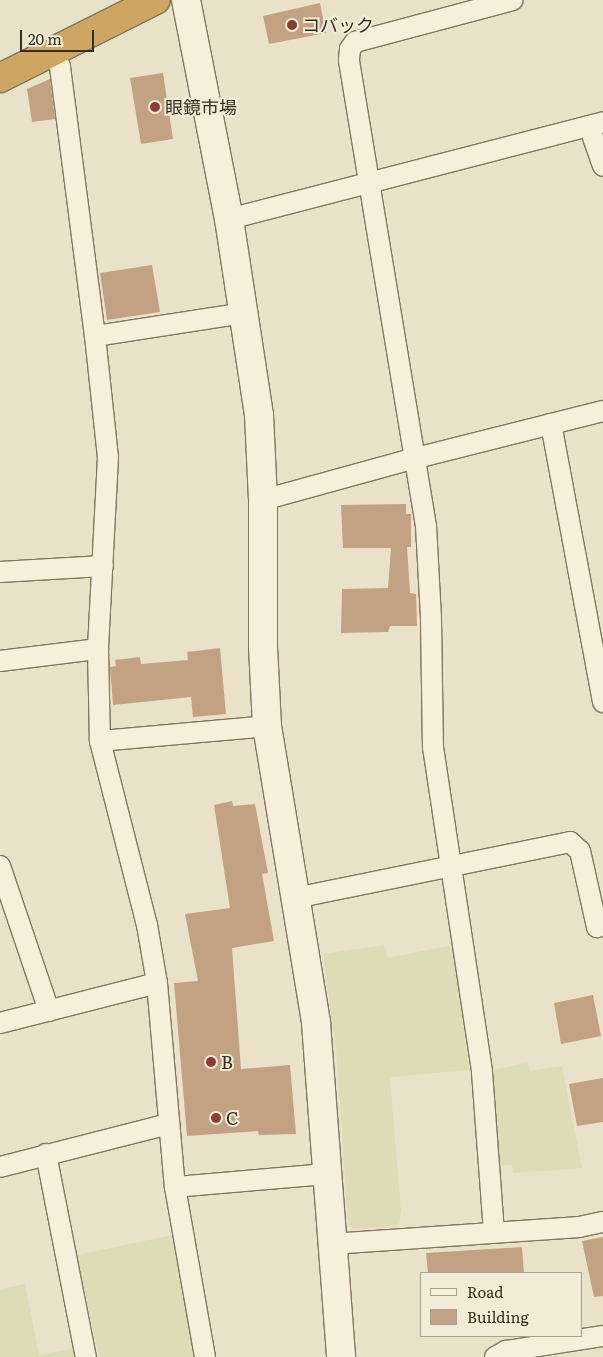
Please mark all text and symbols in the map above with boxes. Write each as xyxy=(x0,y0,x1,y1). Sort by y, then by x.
place label: コバック xyxy=(302,14,374,36)
marker: コバック xyxy=(286,19,298,31)
scale bar xyxy=(22,20,96,52)
text: 20 m xyxy=(28,27,62,50)
place label: 眼鏡市場 xyxy=(165,96,237,118)
marker: 眼鏡市場 xyxy=(149,101,161,113)
place label: B xyxy=(221,1051,233,1073)
marker: B xyxy=(205,1056,217,1068)
place label: C xyxy=(226,1107,239,1129)
marker: C xyxy=(210,1112,222,1124)
legend xyxy=(420,1272,583,1337)
text: Road xyxy=(467,1280,503,1303)
text: Building xyxy=(467,1305,529,1328)

